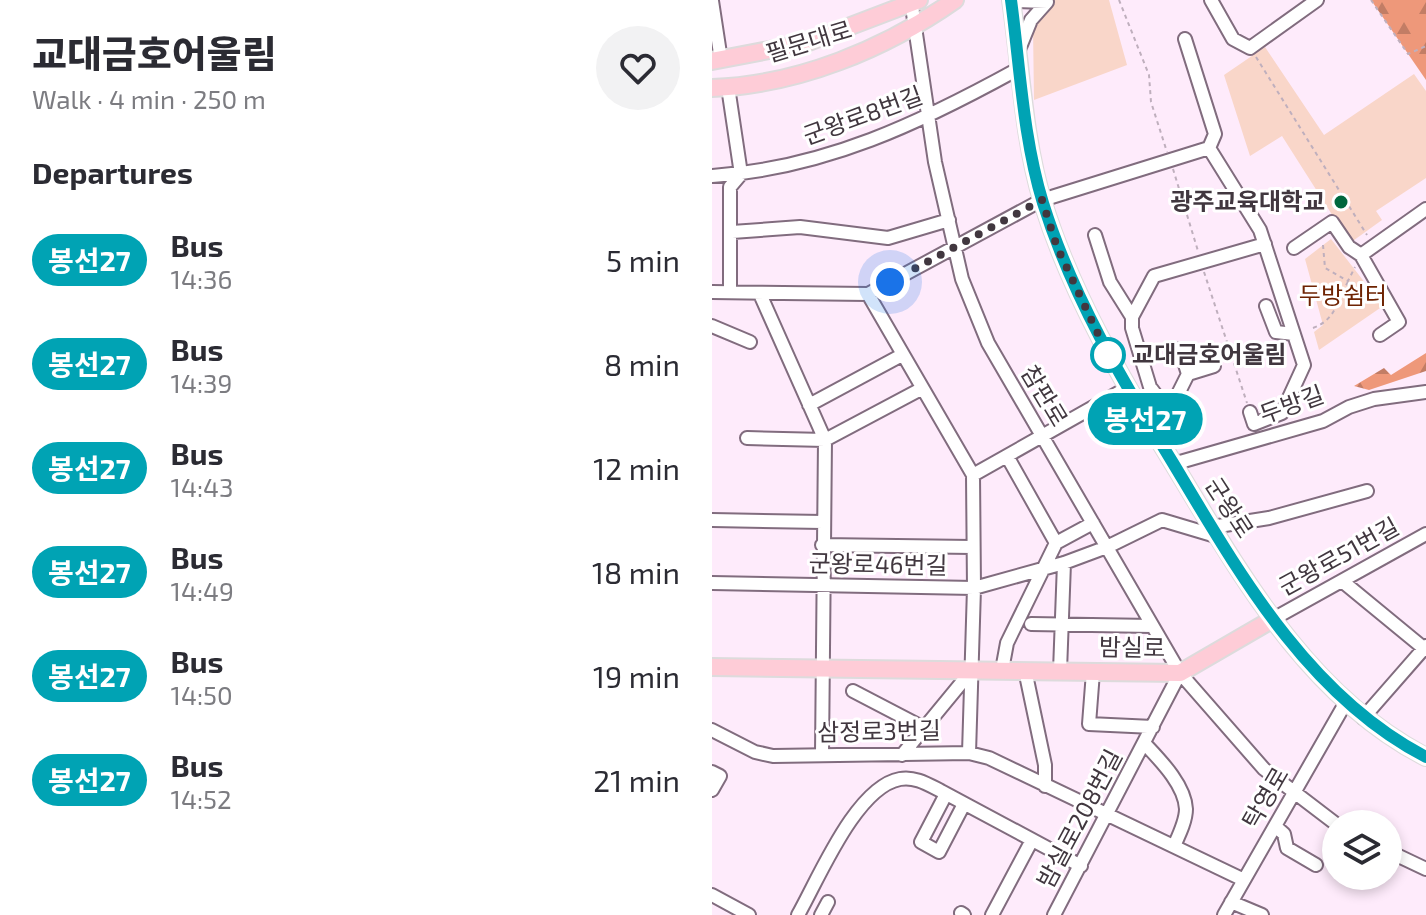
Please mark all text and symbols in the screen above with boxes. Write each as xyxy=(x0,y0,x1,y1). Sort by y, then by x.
street label: 필문대로 xyxy=(762,14,855,67)
button: heart xyxy=(596,26,680,110)
text: 교대금호어울림 xyxy=(32,30,277,76)
street label: 군왕로8번길 xyxy=(799,80,926,150)
text: Walk · 4 min · 250 m xyxy=(32,83,266,114)
text: Departures xyxy=(32,154,193,190)
place label: 광주교육대학교 xyxy=(1170,186,1325,215)
marker: 광주교육대학교 xyxy=(1332,193,1350,211)
text: Bus xyxy=(171,227,224,263)
text: 5 min xyxy=(606,242,680,278)
text: 봉선27 xyxy=(48,243,131,277)
your location xyxy=(870,262,910,302)
text: 14:36 xyxy=(171,263,232,294)
park label: 두방쉼터 xyxy=(1299,280,1387,309)
text: Bus xyxy=(171,331,224,367)
marker: 교대금호어울림 xyxy=(1091,338,1125,372)
place label: 교대금호어울림 xyxy=(1132,339,1287,368)
text: 8 min xyxy=(604,346,680,382)
text: 봉선27 xyxy=(48,347,131,381)
street label: 참판로 xyxy=(1016,359,1075,431)
text: 14:39 xyxy=(171,367,232,398)
street label: 두방길 xyxy=(1255,379,1328,429)
line badge: 봉선27 xyxy=(1089,393,1201,445)
text: 봉선27 xyxy=(1104,402,1186,436)
text: Bus xyxy=(171,435,224,471)
text: 12 min xyxy=(593,450,680,486)
text: 봉선27 xyxy=(48,451,131,485)
text: 14:43 xyxy=(171,471,234,502)
street label: 군왕로 xyxy=(1200,472,1260,543)
street label: 군왕로51번길 xyxy=(1273,511,1403,601)
text: Bus xyxy=(171,539,224,575)
street label: 군왕로46번길 xyxy=(808,548,948,579)
text: 18 min xyxy=(592,554,680,590)
text: 봉선27 xyxy=(48,555,131,589)
text: 14:49 xyxy=(171,575,234,606)
street label: 밤실로 xyxy=(1099,631,1165,662)
text: Bus xyxy=(171,643,224,679)
text: 19 min xyxy=(593,658,680,694)
text: 봉선27 xyxy=(48,659,131,693)
text: 14:50 xyxy=(171,679,233,710)
street label: 삼정로3번길 xyxy=(817,715,941,746)
street label: 밤실로208번길 xyxy=(1030,744,1127,893)
text: Bus xyxy=(171,747,224,783)
street label: 탁영로 xyxy=(1236,761,1294,833)
text: 21 min xyxy=(593,762,680,798)
text: 봉선27 xyxy=(48,763,131,797)
text: 14:52 xyxy=(171,783,232,814)
map controls xyxy=(1322,810,1402,890)
button: layers xyxy=(1322,810,1402,890)

